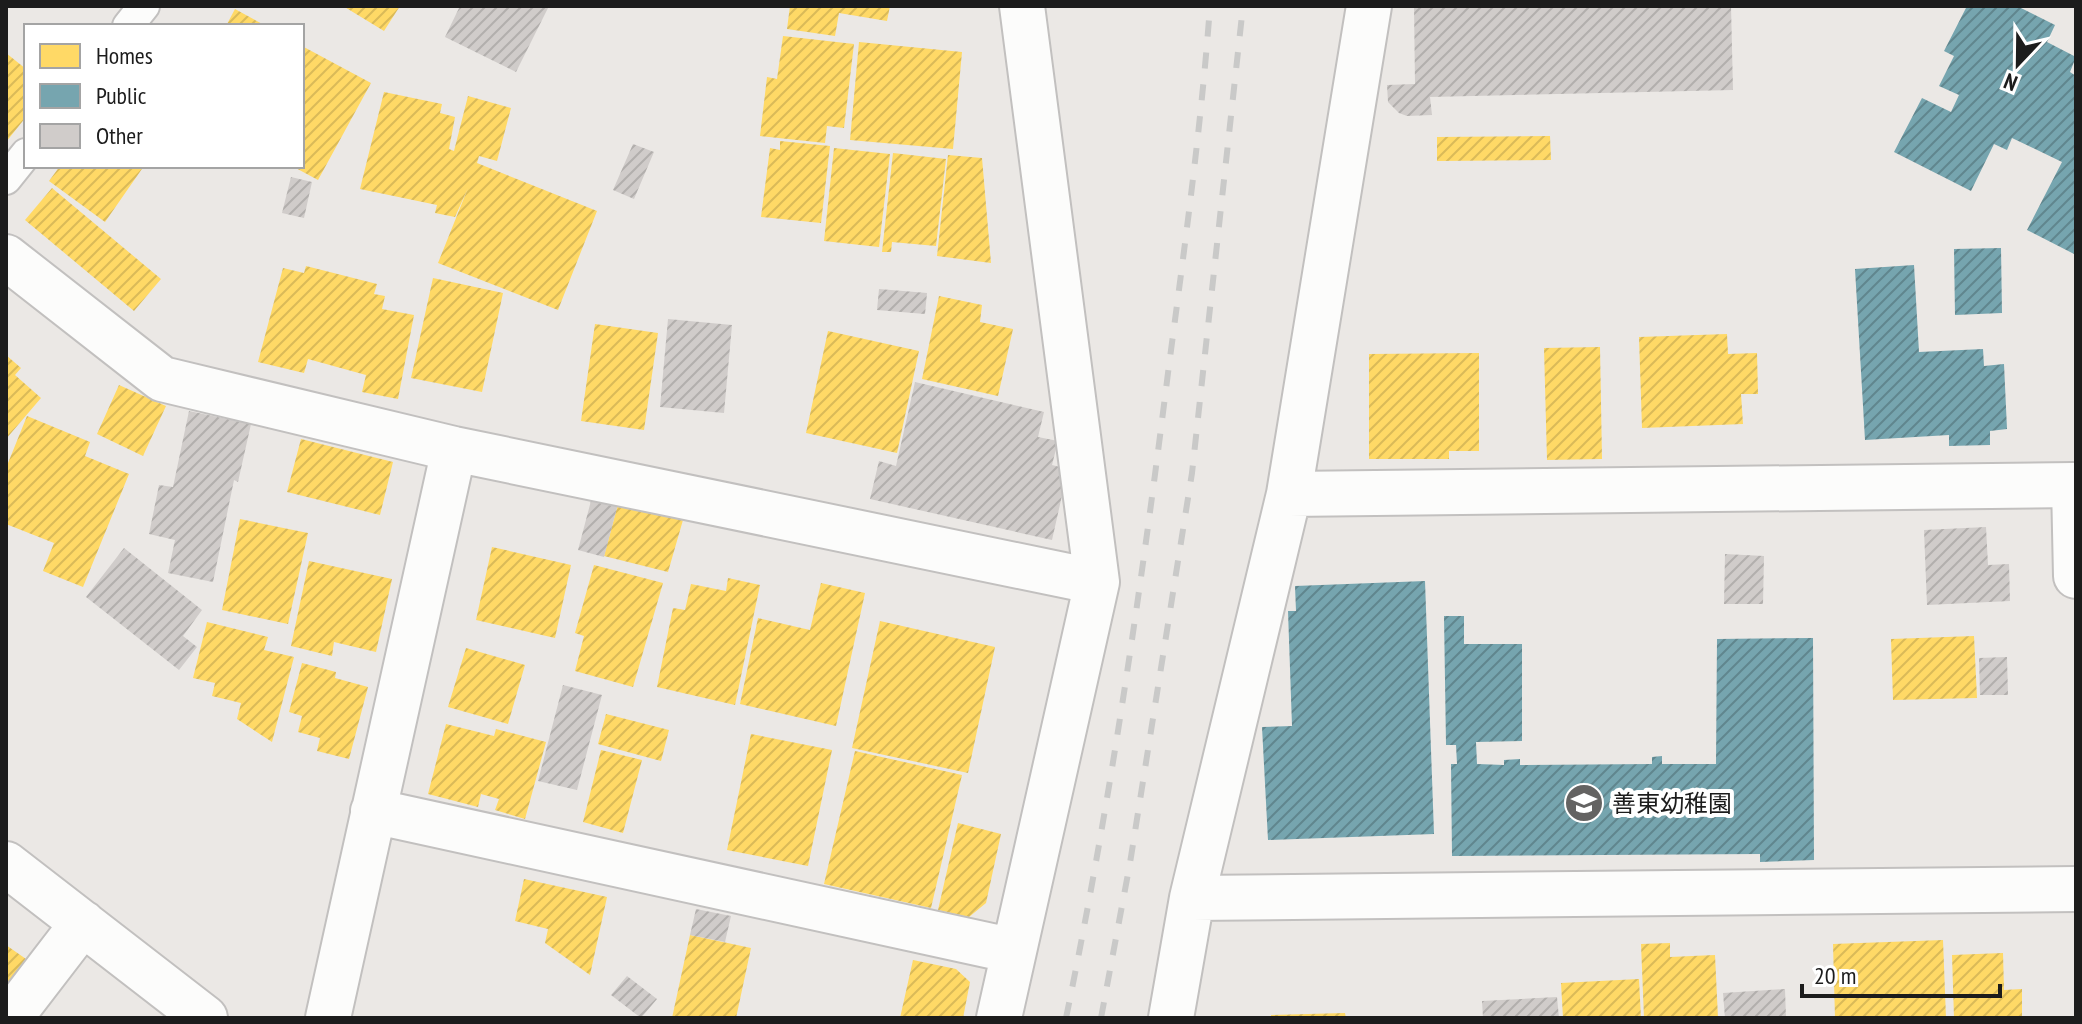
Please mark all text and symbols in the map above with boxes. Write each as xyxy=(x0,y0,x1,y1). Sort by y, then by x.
legend xyxy=(24,24,304,168)
north arrow xyxy=(1978,24,2058,104)
text: Homes xyxy=(96,40,153,71)
text: N xyxy=(2000,67,2021,98)
text: Public xyxy=(96,80,147,111)
text: Other xyxy=(96,120,143,151)
school or university icon: 善東幼稚園 xyxy=(1563,782,1605,824)
place label: 善東幼稚園 xyxy=(1612,788,1732,819)
scale bar xyxy=(1802,948,2000,998)
text: 20 m xyxy=(1814,960,1856,991)

